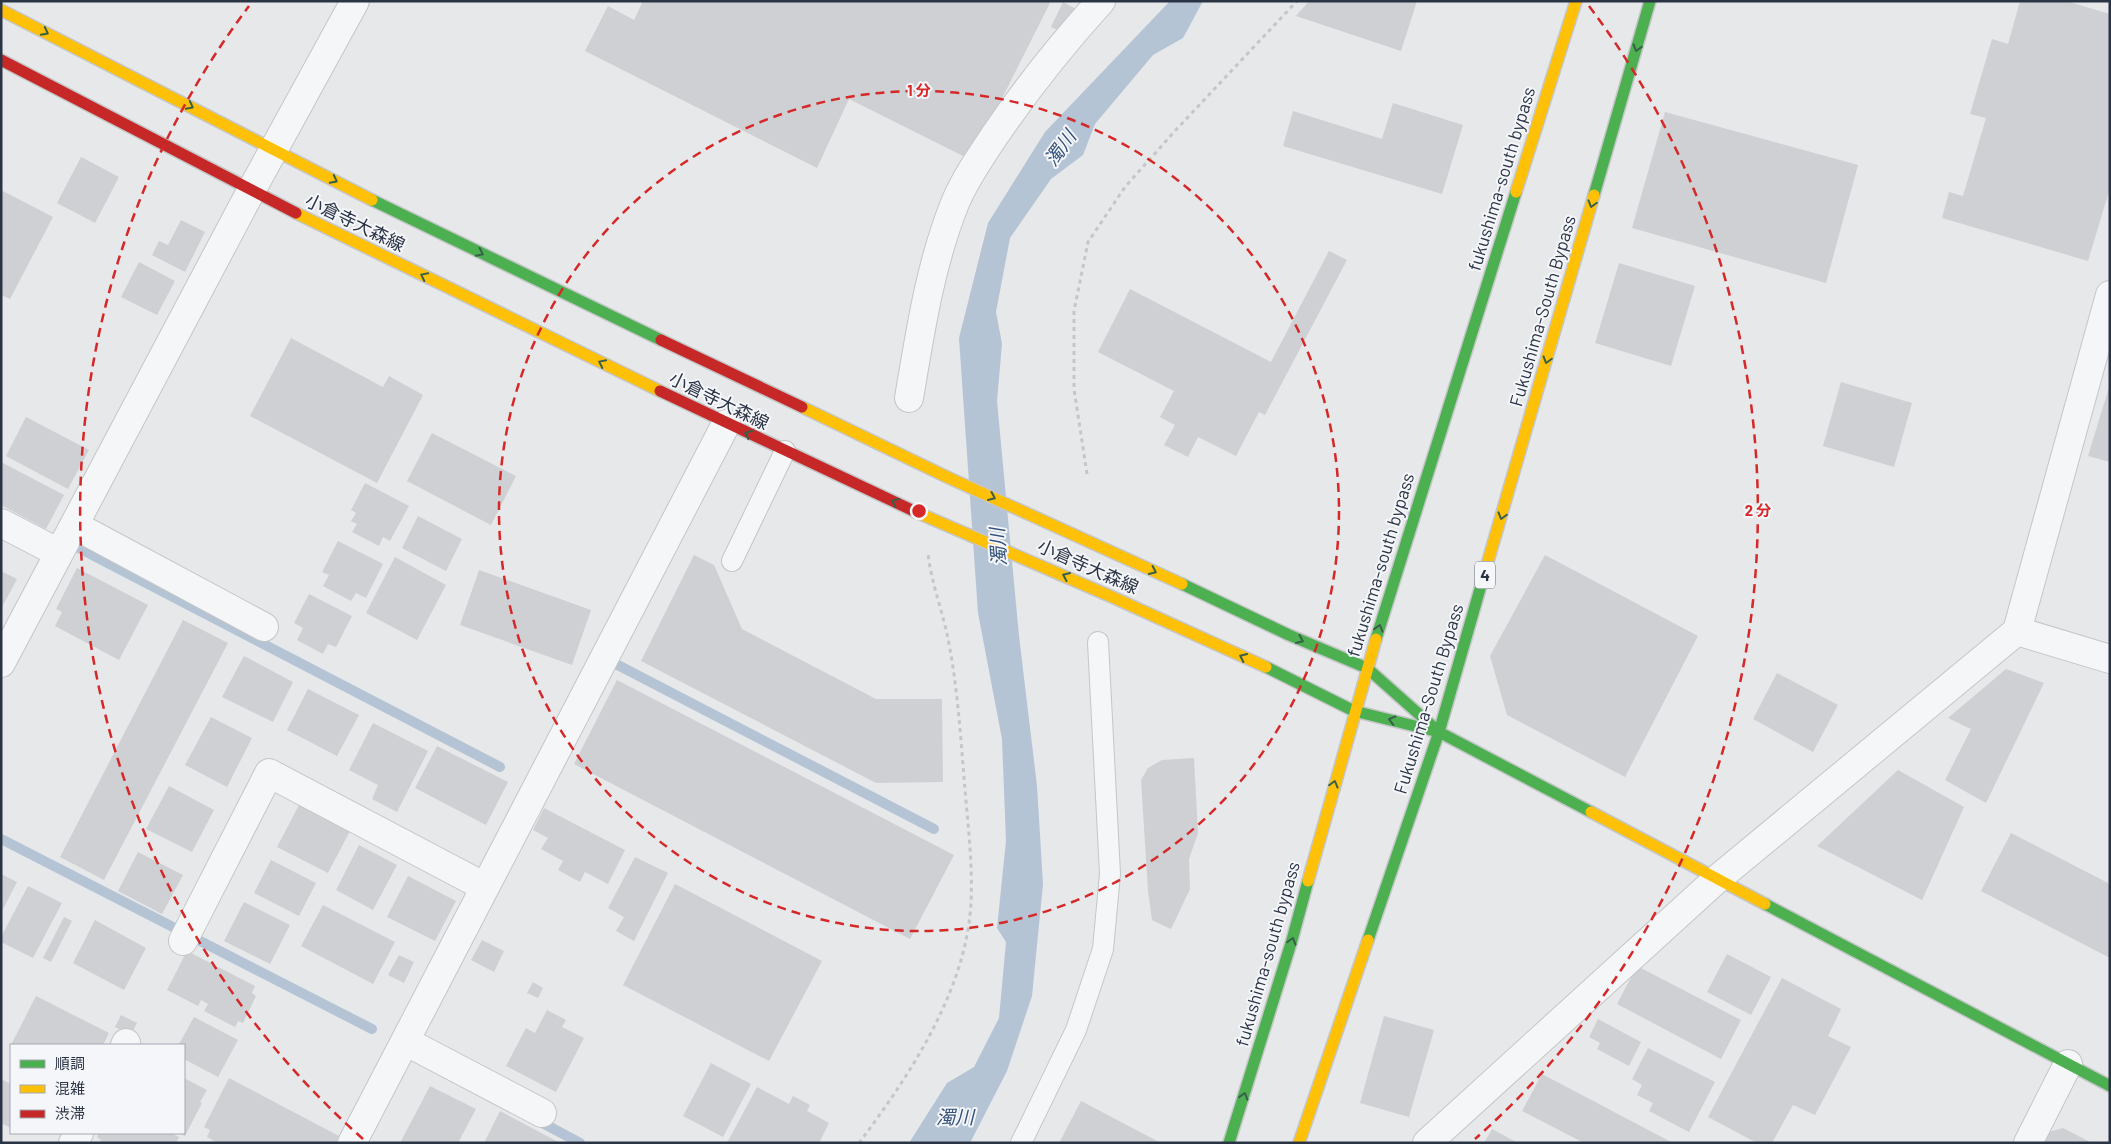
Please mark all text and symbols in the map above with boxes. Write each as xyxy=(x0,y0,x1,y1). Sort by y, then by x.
one-way arrow xyxy=(39,26,48,36)
one-way arrow xyxy=(1632,43,1642,52)
text: 1 分 xyxy=(907,81,931,99)
street label: fukushima-south bypass xyxy=(1463,84,1539,273)
one-way arrow xyxy=(184,100,193,110)
water label: 濁川 xyxy=(1039,124,1081,170)
one-way arrow xyxy=(329,174,338,184)
street label: 小倉寺大森線 xyxy=(302,189,409,256)
one-way arrow xyxy=(1587,200,1597,208)
street label: Fukushima-South Bypass xyxy=(1504,213,1580,409)
one-way arrow xyxy=(474,246,483,256)
one-way arrow xyxy=(420,272,429,282)
one-way arrow xyxy=(1542,356,1552,364)
one-way arrow xyxy=(598,359,607,369)
street label: 小倉寺大森線 xyxy=(666,367,773,434)
one-way arrow xyxy=(744,430,753,440)
street label: fukushima-south bypass xyxy=(1342,470,1418,659)
one-way arrow xyxy=(987,491,996,501)
one-way arrow xyxy=(891,498,900,508)
text: 2 分 xyxy=(1745,501,1771,519)
centre of rings xyxy=(910,502,928,520)
one-way arrow xyxy=(1497,512,1507,520)
water label: 濁川 xyxy=(985,525,1010,567)
street label: 小倉寺大森線 xyxy=(1035,534,1142,598)
road number: 4 xyxy=(1475,562,1495,588)
one-way arrow xyxy=(1148,564,1157,575)
one-way arrow xyxy=(1062,572,1071,583)
street label: Fukushima-South Bypass xyxy=(1389,601,1467,797)
one-way arrow xyxy=(1374,624,1384,633)
one-way arrow xyxy=(1296,634,1304,644)
one-way arrow xyxy=(1239,653,1248,663)
one-way arrow xyxy=(1389,716,1397,726)
one-way arrow xyxy=(1329,781,1339,789)
street label: fukushima-south bypass xyxy=(1230,859,1304,1049)
one-way arrow xyxy=(1286,937,1296,945)
legend xyxy=(10,1044,185,1134)
text: 順調 xyxy=(55,1054,85,1072)
text: 混雑 xyxy=(55,1079,85,1097)
one-way arrow xyxy=(1238,1093,1248,1101)
text: 渋滞 xyxy=(55,1104,85,1122)
water label: 濁川 xyxy=(936,1105,976,1128)

